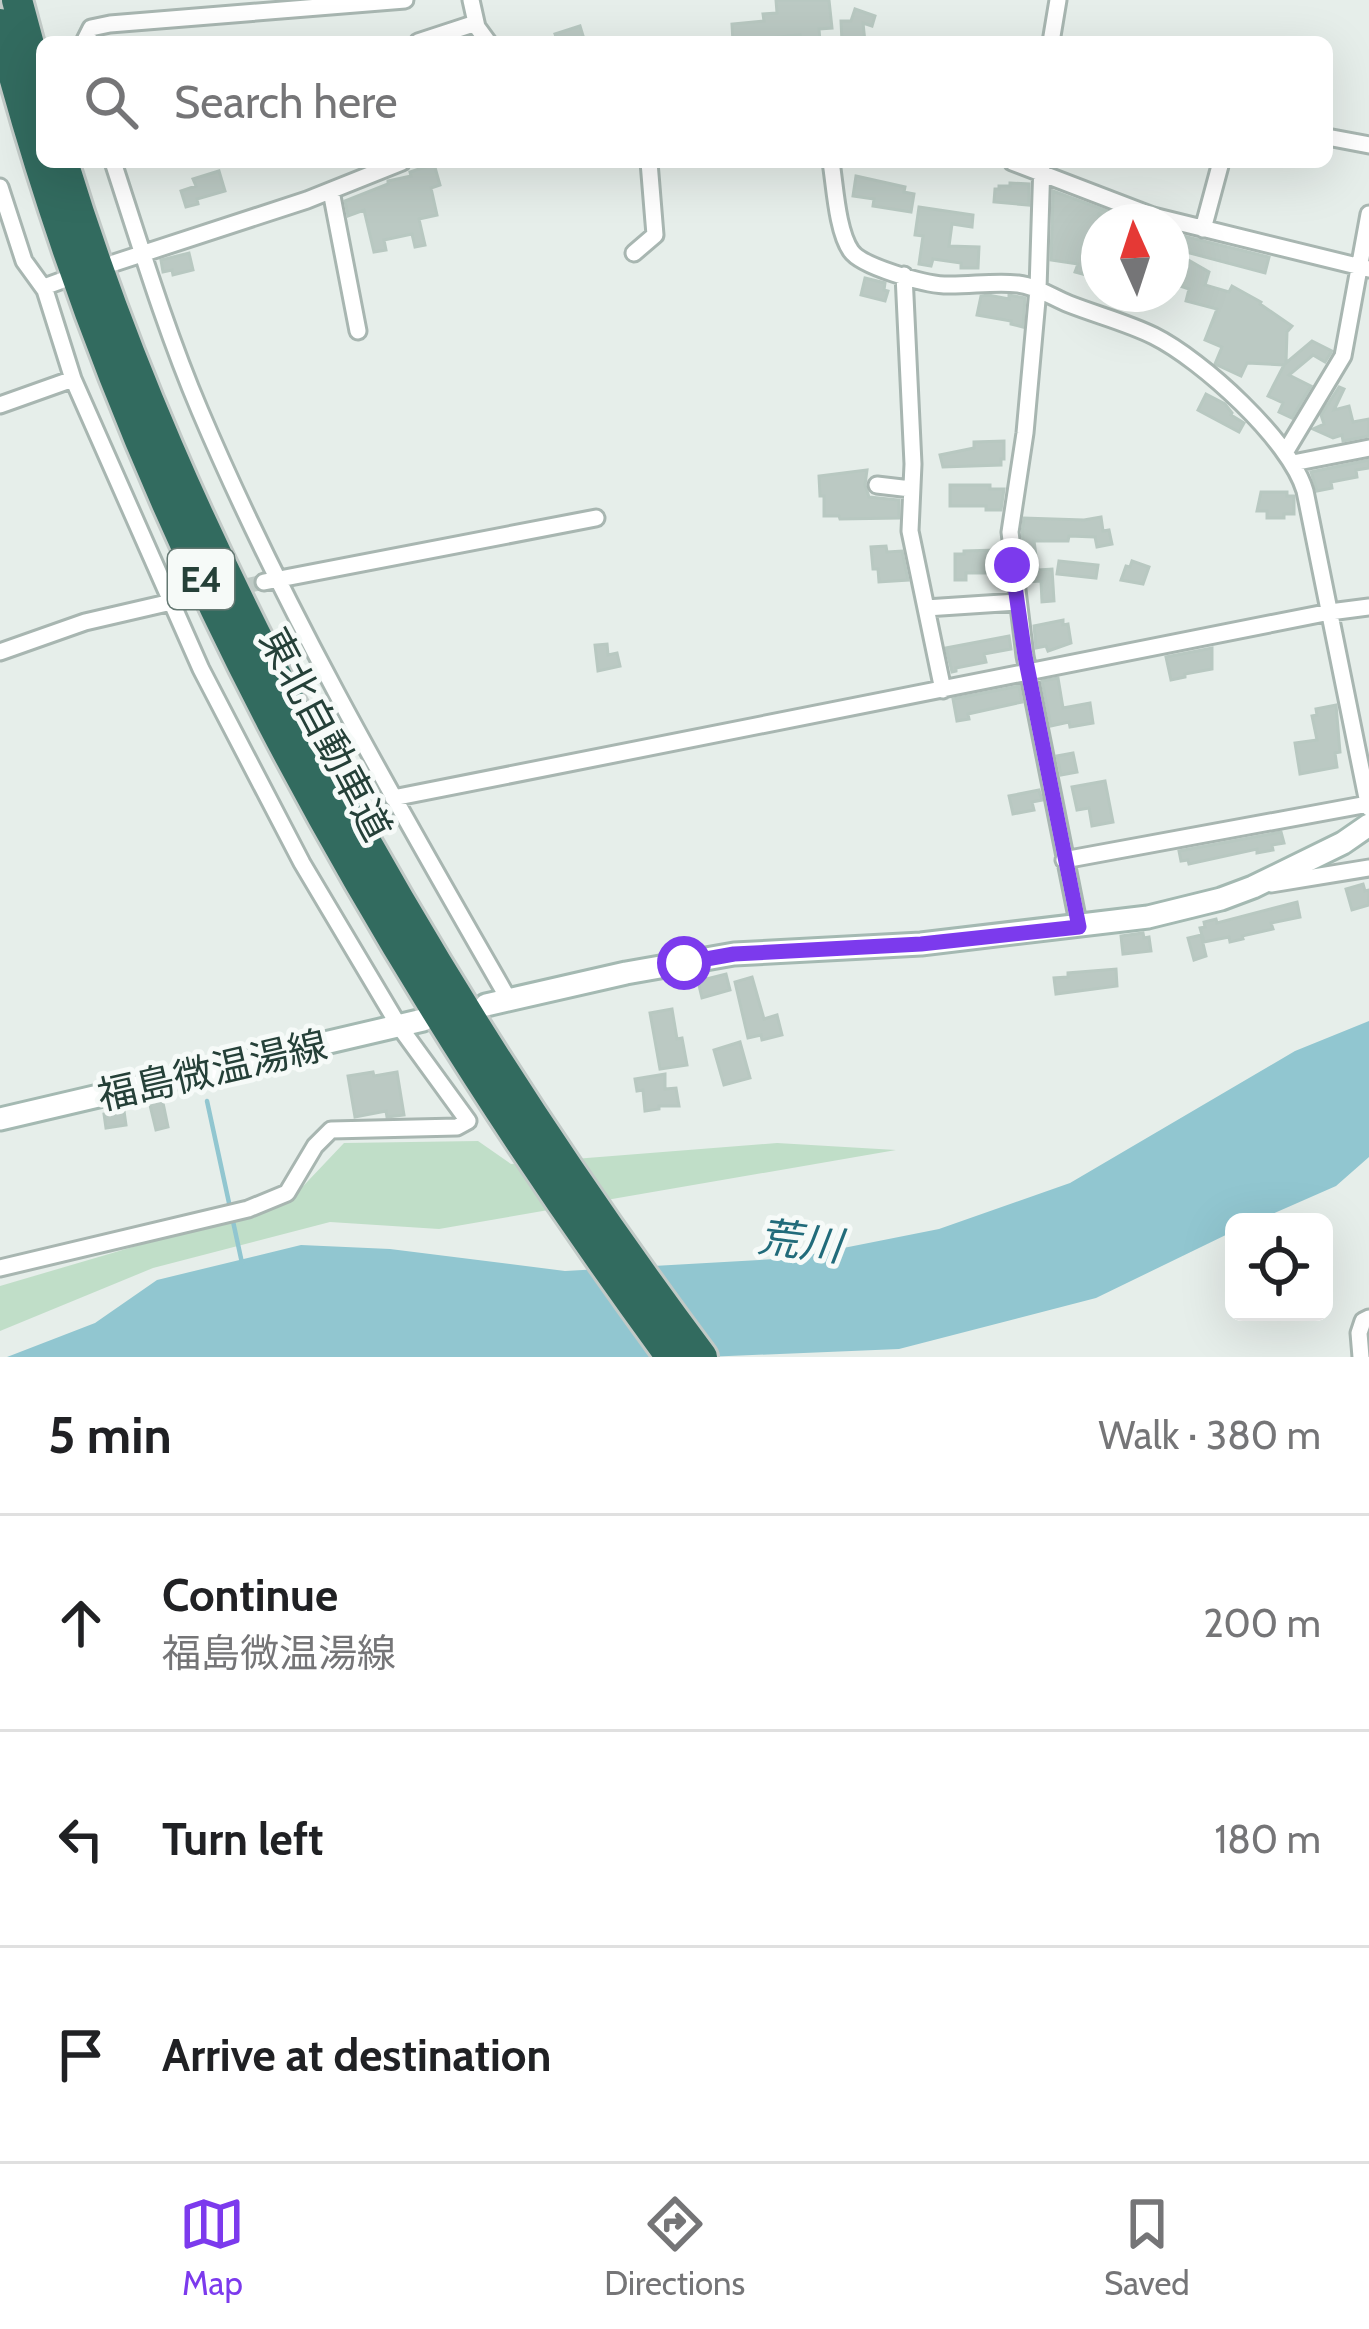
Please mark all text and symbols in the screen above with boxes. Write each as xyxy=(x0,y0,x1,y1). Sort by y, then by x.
search box xyxy=(36,36,1333,168)
icon: search xyxy=(78,69,144,135)
text: Search here xyxy=(174,75,398,129)
north arrow xyxy=(1081,204,1189,312)
route end xyxy=(985,538,1039,592)
road number: E4 xyxy=(168,549,234,609)
street label: 東北自動車道 xyxy=(250,619,402,849)
route start xyxy=(657,936,711,990)
street label: 福島微温湯線 xyxy=(93,1020,331,1120)
water label: 荒川 xyxy=(755,1210,849,1272)
map controls xyxy=(1225,1213,1333,1321)
button: locate xyxy=(1225,1213,1333,1321)
text: 5 min xyxy=(48,1404,172,1466)
text: Walk · 380 m xyxy=(1099,1411,1321,1459)
text: Continue xyxy=(162,1568,338,1622)
icon: ahead xyxy=(48,1590,114,1656)
text: 200 m xyxy=(1203,1599,1321,1647)
text: 福島微温湯線 xyxy=(162,1629,396,1677)
icon: left xyxy=(48,1806,114,1872)
text: Turn left xyxy=(162,1812,324,1866)
text: 180 m xyxy=(1214,1815,1321,1863)
icon: arrive xyxy=(48,2022,114,2088)
text: Arrive at destination xyxy=(162,2028,551,2082)
tab: Map xyxy=(179,2191,245,2303)
tab: Directions xyxy=(604,2191,745,2303)
tab: Saved xyxy=(1104,2191,1190,2303)

